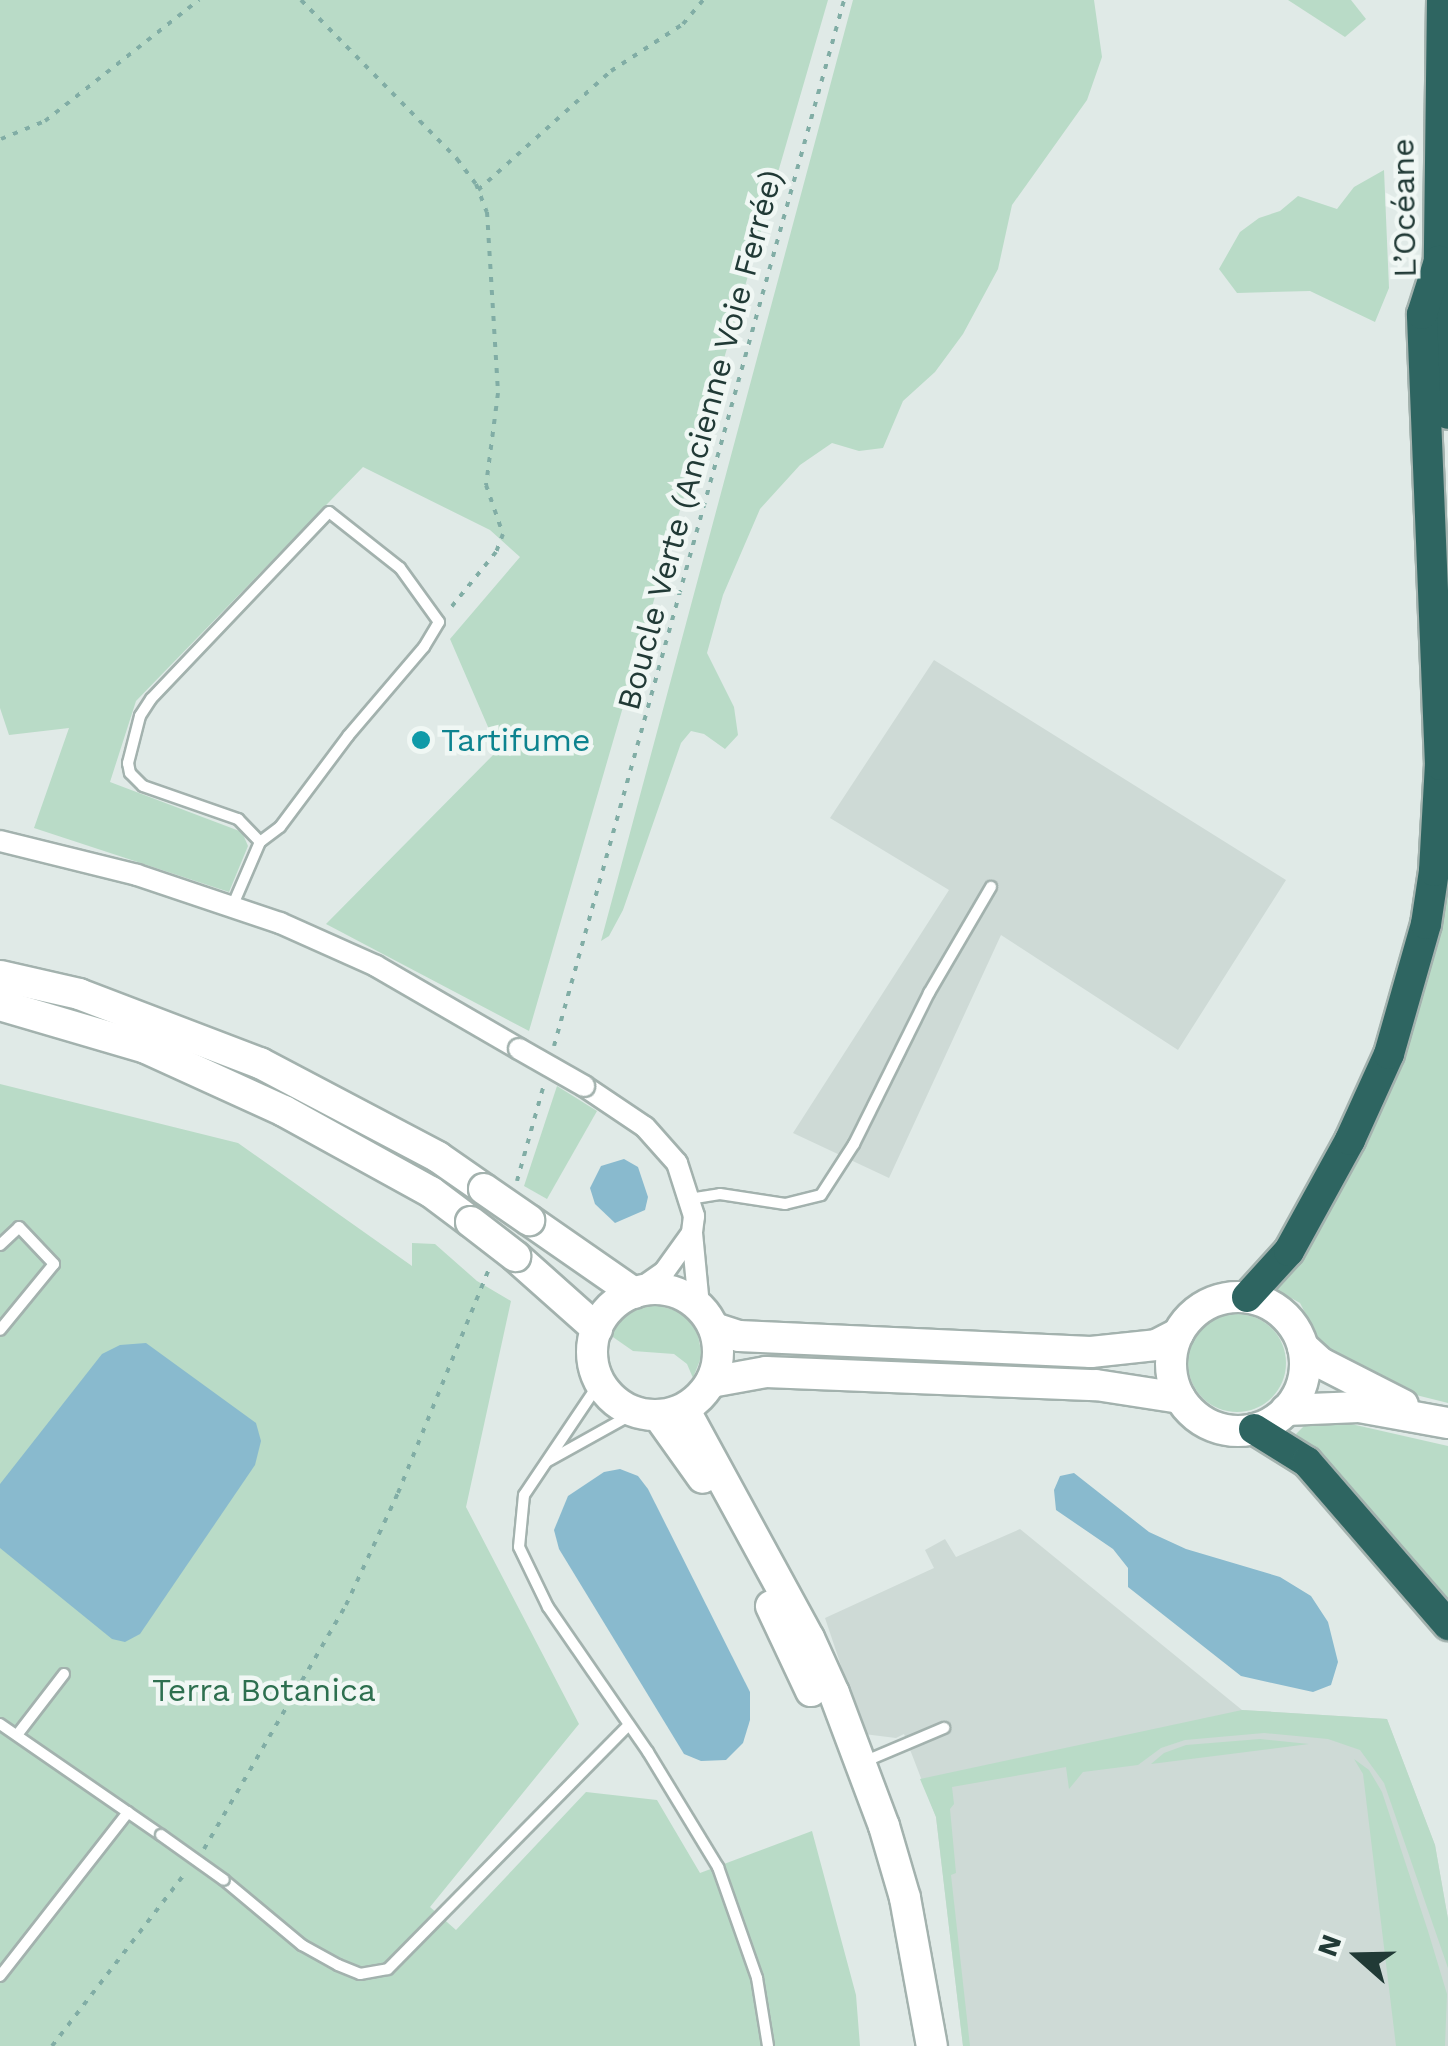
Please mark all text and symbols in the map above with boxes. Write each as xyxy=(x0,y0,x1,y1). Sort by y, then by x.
street label: L’Océane xyxy=(1384,138,1424,278)
street label: Boucle Verte (Ancienne Voie Ferrée) xyxy=(609,165,791,715)
place label: Tartifume xyxy=(441,721,591,759)
marker: Tartifume xyxy=(410,729,432,751)
park label: Terra Botanica xyxy=(152,1671,376,1709)
north arrow xyxy=(1308,1906,1408,2006)
text: N xyxy=(1310,1930,1348,1961)

